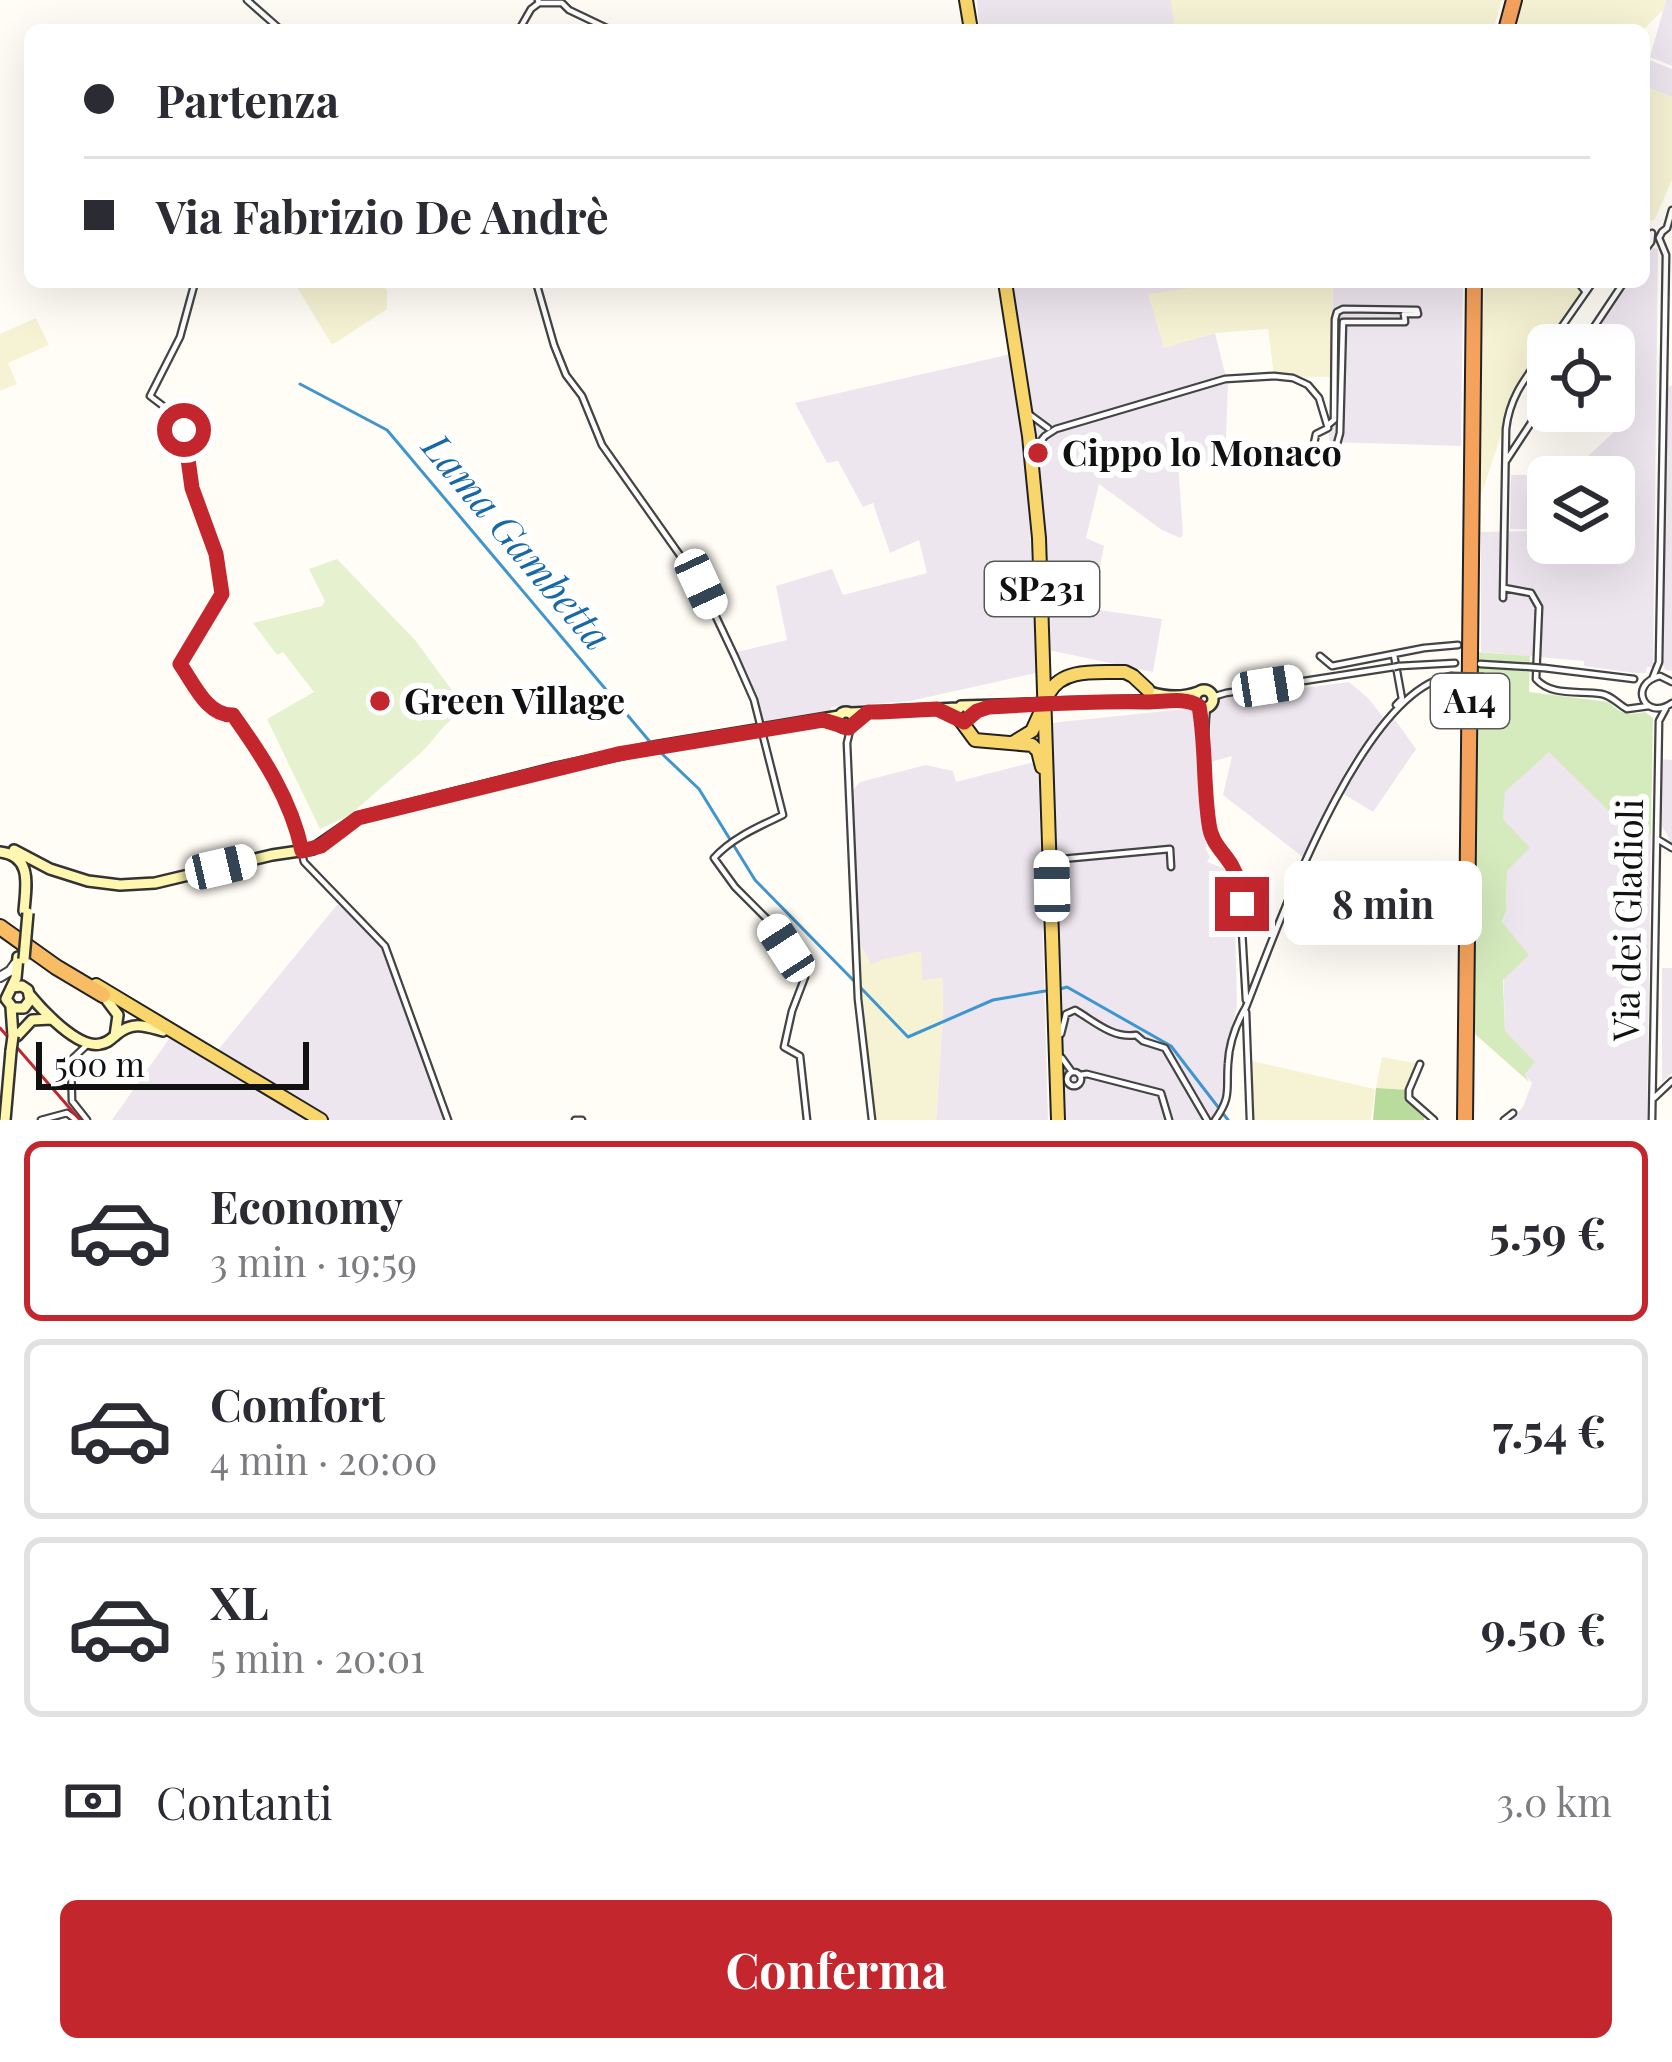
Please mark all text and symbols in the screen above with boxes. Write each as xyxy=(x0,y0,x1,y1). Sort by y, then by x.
text: Partenza xyxy=(156,69,339,129)
text: Via Fabrizio De Andrè xyxy=(156,185,609,245)
map controls xyxy=(1527,324,1635,564)
button: locate xyxy=(1527,324,1635,432)
route start xyxy=(157,403,211,457)
water label: Lama Gambetta xyxy=(411,420,624,660)
place label: Cippo lo Monaco xyxy=(1062,427,1342,475)
marker: Cippo lo Monaco xyxy=(1025,440,1051,466)
button: layers xyxy=(1527,456,1635,564)
car xyxy=(669,544,733,624)
road number: SP231 xyxy=(985,562,1099,616)
car xyxy=(1230,663,1306,709)
road number: A14 xyxy=(1431,674,1509,728)
place label: Green Village xyxy=(404,675,625,723)
marker: Green Village xyxy=(367,688,393,714)
street label: Via dei Gladioli xyxy=(1600,798,1652,1043)
car xyxy=(182,841,260,893)
car xyxy=(1033,850,1071,922)
callout: 8 min xyxy=(1284,862,1482,946)
route end xyxy=(1215,877,1269,931)
text: 8 min xyxy=(1332,877,1434,929)
car xyxy=(751,908,821,988)
scale bar xyxy=(36,1036,309,1089)
text: 500 m xyxy=(54,1041,145,1085)
text: Economy xyxy=(210,1175,403,1235)
icon: car xyxy=(66,1177,174,1285)
text: 5.59 € xyxy=(1489,1201,1606,1261)
text: 3 min · 19:59 xyxy=(210,1235,417,1287)
text: Comfort xyxy=(210,1373,385,1433)
icon: car xyxy=(66,1375,174,1483)
text: 7.54 € xyxy=(1492,1399,1606,1459)
text: 4 min · 20:00 xyxy=(210,1433,437,1485)
text: XL xyxy=(210,1571,269,1631)
icon: car xyxy=(66,1573,174,1681)
text: 9.50 € xyxy=(1481,1597,1606,1657)
text: 5 min · 20:01 xyxy=(210,1631,425,1683)
icon: cash xyxy=(60,1768,126,1834)
text: Contanti xyxy=(156,1771,333,1831)
text: 3.0 km xyxy=(1497,1775,1612,1827)
button: Conferma xyxy=(60,1900,1612,2038)

